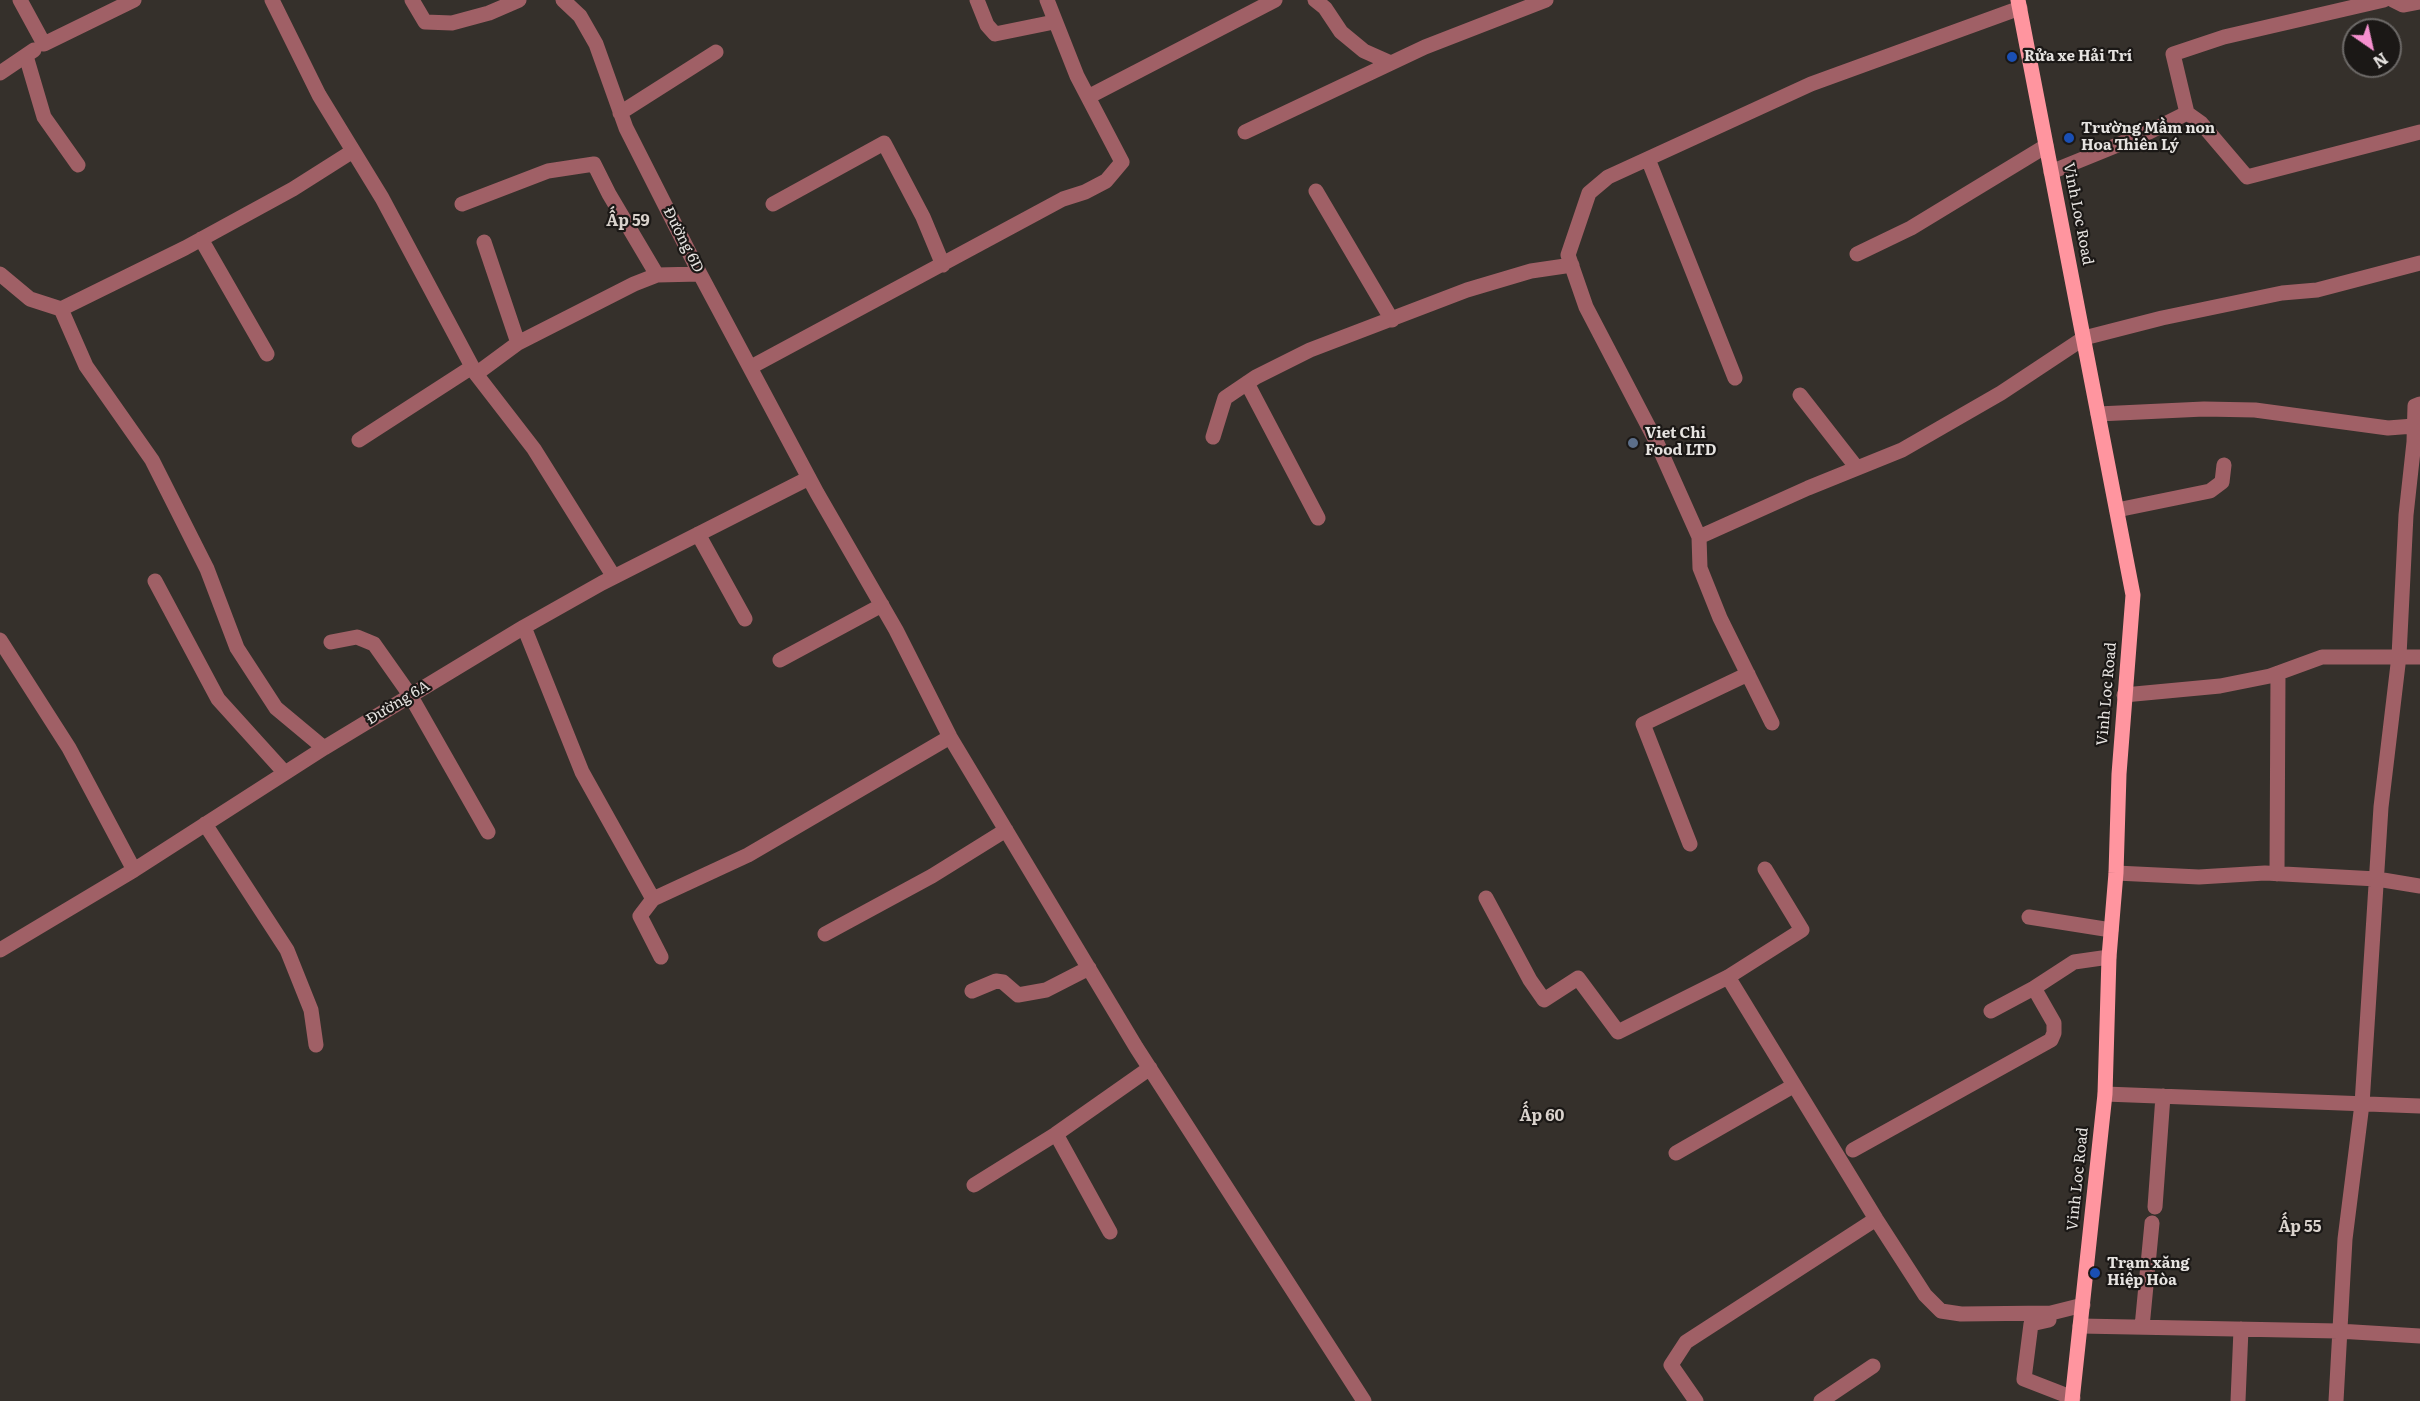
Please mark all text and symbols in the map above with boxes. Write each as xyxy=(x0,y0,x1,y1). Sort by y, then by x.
north arrow xyxy=(2342,18,2402,78)
place label: Rửa xe Hải Trí xyxy=(2024,48,2132,66)
text: N xyxy=(2369,48,2393,75)
marker: Rửa xe Hải Trí xyxy=(2005,50,2019,64)
place label: Trường Mầm non Hoa Thiên Lý xyxy=(2081,120,2215,155)
marker: Trường Mầm non Hoa Thiên Lý xyxy=(2062,131,2076,145)
street label: Vinh Loc Road xyxy=(2059,161,2097,267)
street label: Đường 6D xyxy=(659,204,707,276)
district label: Ấp 59 xyxy=(606,211,650,231)
place label: Viet Chi Food LTD xyxy=(1645,425,1716,460)
marker: Viet Chi Food LTD xyxy=(1626,436,1640,450)
street label: Vinh Loc Road xyxy=(2094,641,2120,747)
street label: Đường 6A xyxy=(363,677,433,729)
district label: Ấp 60 xyxy=(1520,1106,1564,1126)
street label: Vinh Loc Road xyxy=(2064,1126,2092,1232)
district label: Ấp 55 xyxy=(2278,1217,2322,1237)
place label: Trạm xăng Hiệp Hòa xyxy=(2107,1255,2190,1290)
marker: Trạm xăng Hiệp Hòa xyxy=(2088,1266,2102,1280)

